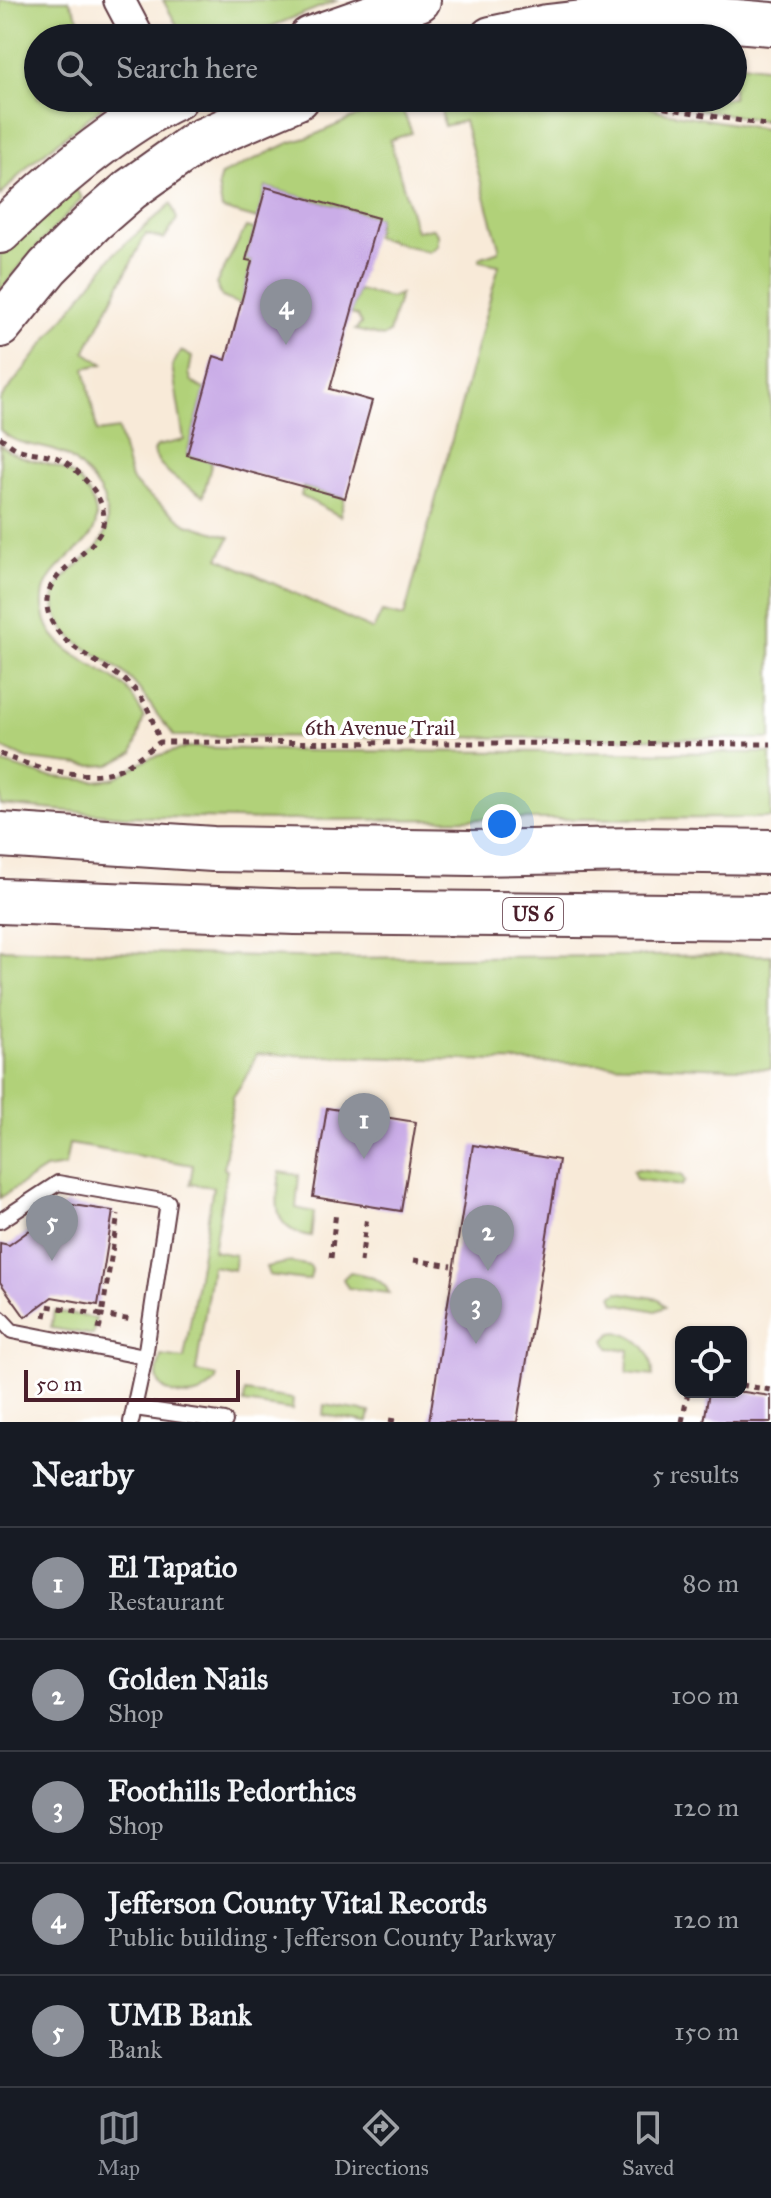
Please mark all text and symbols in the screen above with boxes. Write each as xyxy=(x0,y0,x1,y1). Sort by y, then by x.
search box xyxy=(24,24,747,112)
icon: search xyxy=(52,46,96,90)
text: Search here xyxy=(116,50,258,86)
pin: 4 xyxy=(260,279,312,345)
street label: 6th Avenue Trail xyxy=(305,714,456,741)
your location xyxy=(482,804,522,844)
road number: US 6 xyxy=(503,898,563,930)
pin: 1 xyxy=(338,1093,390,1159)
pin: 5 xyxy=(26,1195,78,1261)
pin: 2 xyxy=(462,1205,514,1271)
pin: 3 xyxy=(450,1278,502,1344)
map controls xyxy=(675,1326,747,1398)
button: locate xyxy=(675,1326,747,1398)
scale bar xyxy=(24,1366,240,1402)
text: 50 m xyxy=(36,1370,82,1397)
text: Nearby xyxy=(32,1454,134,1495)
text: 5 results xyxy=(652,1458,739,1490)
text: El Tapatio xyxy=(108,1549,237,1585)
text: 1 xyxy=(53,1567,63,1599)
text: 80 m xyxy=(683,1567,739,1599)
text: Restaurant xyxy=(108,1585,224,1617)
text: Golden Nails xyxy=(108,1661,268,1697)
text: 2 xyxy=(52,1679,64,1711)
text: 100 m xyxy=(671,1679,739,1711)
text: Shop xyxy=(108,1697,164,1729)
text: Foothills Pedorthics xyxy=(108,1773,356,1809)
text: 3 xyxy=(53,1791,63,1823)
text: 120 m xyxy=(673,1791,739,1823)
text: Shop xyxy=(108,1809,164,1841)
text: Jefferson County Vital Records xyxy=(108,1885,487,1921)
text: 4 xyxy=(51,1903,65,1935)
text: 120 m xyxy=(673,1903,739,1935)
text: Public building · Jefferson County Parkway xyxy=(108,1921,556,1953)
text: UMB Bank xyxy=(108,1997,252,2033)
text: 5 xyxy=(52,2015,64,2047)
text: 150 m xyxy=(674,2015,739,2047)
text: Bank xyxy=(108,2033,162,2065)
tab: Map xyxy=(97,2106,141,2181)
tab: Directions xyxy=(334,2106,429,2181)
tab: Saved xyxy=(622,2106,674,2181)

